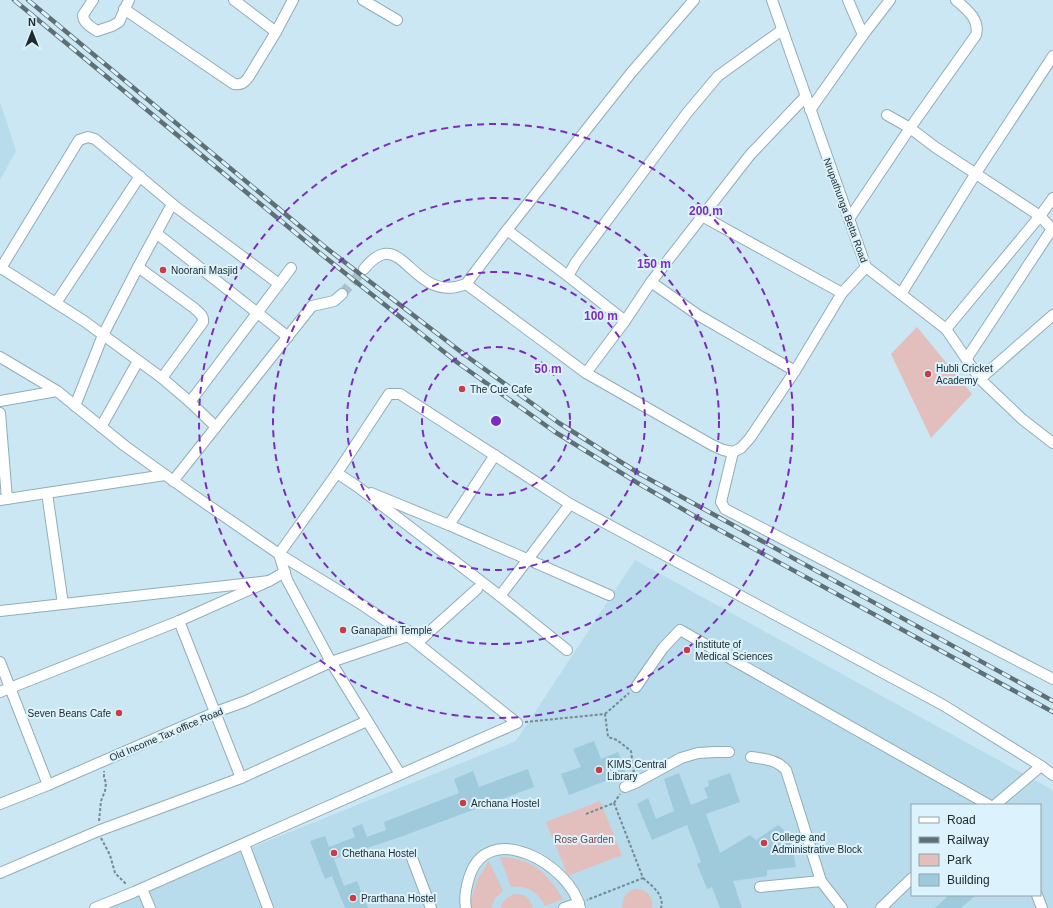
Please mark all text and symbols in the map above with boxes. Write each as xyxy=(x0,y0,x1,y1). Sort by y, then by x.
north arrow xyxy=(12,12,52,52)
text: N xyxy=(28,16,36,28)
street label: Nrupathunga Betta Road xyxy=(821,156,870,264)
text: 200 m xyxy=(689,204,723,218)
text: 150 m xyxy=(637,257,671,271)
marker: Noorani Masjid xyxy=(158,265,168,275)
place label: Noorani Masjid xyxy=(171,265,238,276)
text: 100 m xyxy=(584,309,618,323)
text: 50 m xyxy=(534,362,562,376)
place label: Hubli Cricket Academy xyxy=(936,363,993,386)
marker: Hubli Cricket Academy xyxy=(923,369,933,379)
marker: The Cue Cafe xyxy=(457,384,467,394)
place label: The Cue Cafe xyxy=(470,384,533,395)
centre of rings xyxy=(489,414,503,428)
marker: Ganapathi Temple xyxy=(338,625,348,635)
place label: Ganapathi Temple xyxy=(351,625,432,636)
place label: Institute of Medical Sciences xyxy=(695,639,773,662)
marker: Institute of Medical Sciences xyxy=(682,645,692,655)
street label: Old Income Tax office Road xyxy=(108,705,225,763)
place label: Seven Beans Cafe xyxy=(28,708,111,719)
marker: Seven Beans Cafe xyxy=(114,708,124,718)
place label: KIMS Central Library xyxy=(607,759,666,782)
marker: KIMS Central Library xyxy=(594,765,604,775)
marker: Archana Hostel xyxy=(458,798,468,808)
place label: Archana Hostel xyxy=(471,798,539,809)
legend xyxy=(911,804,1041,896)
text: Road xyxy=(947,813,976,827)
place label: College and Administrative Block xyxy=(772,832,863,855)
text: Railway xyxy=(947,833,989,847)
park label: Rose Garden xyxy=(554,834,614,845)
marker: College and Administrative Block xyxy=(759,838,769,848)
marker: Chethana Hostel xyxy=(329,848,339,858)
place label: Chethana Hostel xyxy=(342,848,417,859)
text: Park xyxy=(947,853,973,867)
text: Building xyxy=(947,873,990,887)
marker: Prarthana Hostel xyxy=(348,893,358,903)
place label: Prarthana Hostel xyxy=(361,893,436,904)

